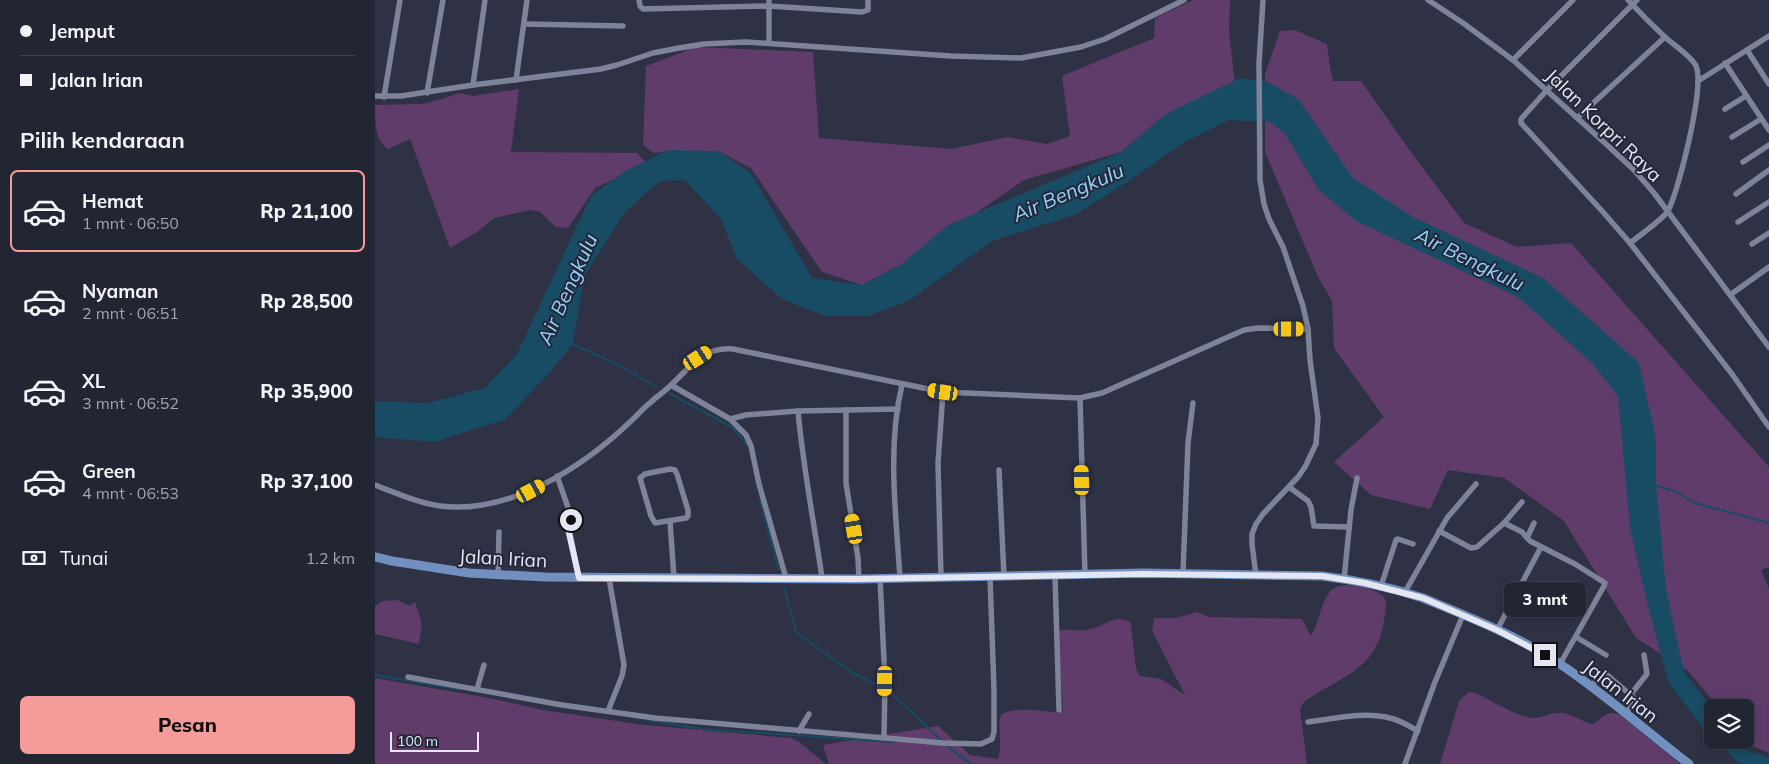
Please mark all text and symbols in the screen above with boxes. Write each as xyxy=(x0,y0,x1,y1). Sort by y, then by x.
text: Jemput xyxy=(50,19,115,43)
street label: Jalan Korpri Raya xyxy=(1541,63,1667,187)
text: Jalan Irian xyxy=(50,68,143,92)
text: Pilih kendaraan xyxy=(20,126,185,154)
water label: Air Bengkulu xyxy=(1008,157,1127,227)
icon: car xyxy=(22,189,67,234)
text: Hemat xyxy=(82,189,143,213)
text: Rp 21,100 xyxy=(260,199,353,223)
text: 1 mnt · 06:50 xyxy=(82,213,179,233)
water label: Air Bengkulu xyxy=(1410,221,1529,296)
water label: Air Bengkulu xyxy=(531,230,602,349)
icon: car xyxy=(22,279,67,324)
text: Nyaman xyxy=(82,279,159,303)
text: Rp 28,500 xyxy=(260,289,353,313)
text: 2 mnt · 06:51 xyxy=(82,303,179,323)
car xyxy=(1274,322,1304,337)
car xyxy=(681,344,714,372)
icon: car xyxy=(22,369,67,414)
text: XL xyxy=(82,369,105,393)
text: Rp 35,900 xyxy=(260,379,353,403)
car xyxy=(927,382,958,402)
text: 3 mnt · 06:52 xyxy=(82,393,179,413)
icon: car xyxy=(22,459,67,504)
text: Green xyxy=(82,459,136,483)
car xyxy=(1073,465,1090,495)
text: Rp 37,100 xyxy=(260,469,353,493)
car xyxy=(514,477,547,505)
text: 4 mnt · 06:53 xyxy=(82,483,179,503)
route start xyxy=(560,509,582,531)
car xyxy=(844,513,863,545)
icon: cash xyxy=(20,544,48,572)
street label: Jalan Irian xyxy=(458,544,548,572)
text: Tunai xyxy=(60,546,108,570)
text: 1.2 km xyxy=(306,548,355,568)
callout: 3 mnt xyxy=(1504,582,1586,618)
text: 3 mnt xyxy=(1523,589,1567,609)
route end xyxy=(1534,644,1556,666)
street label: Jalan Irian xyxy=(1579,654,1663,728)
car xyxy=(877,666,892,696)
button: Pesan xyxy=(20,696,355,754)
map controls xyxy=(1704,699,1754,749)
button: layers xyxy=(1704,699,1754,749)
scale bar xyxy=(390,729,479,752)
text: 100 m xyxy=(397,732,438,750)

